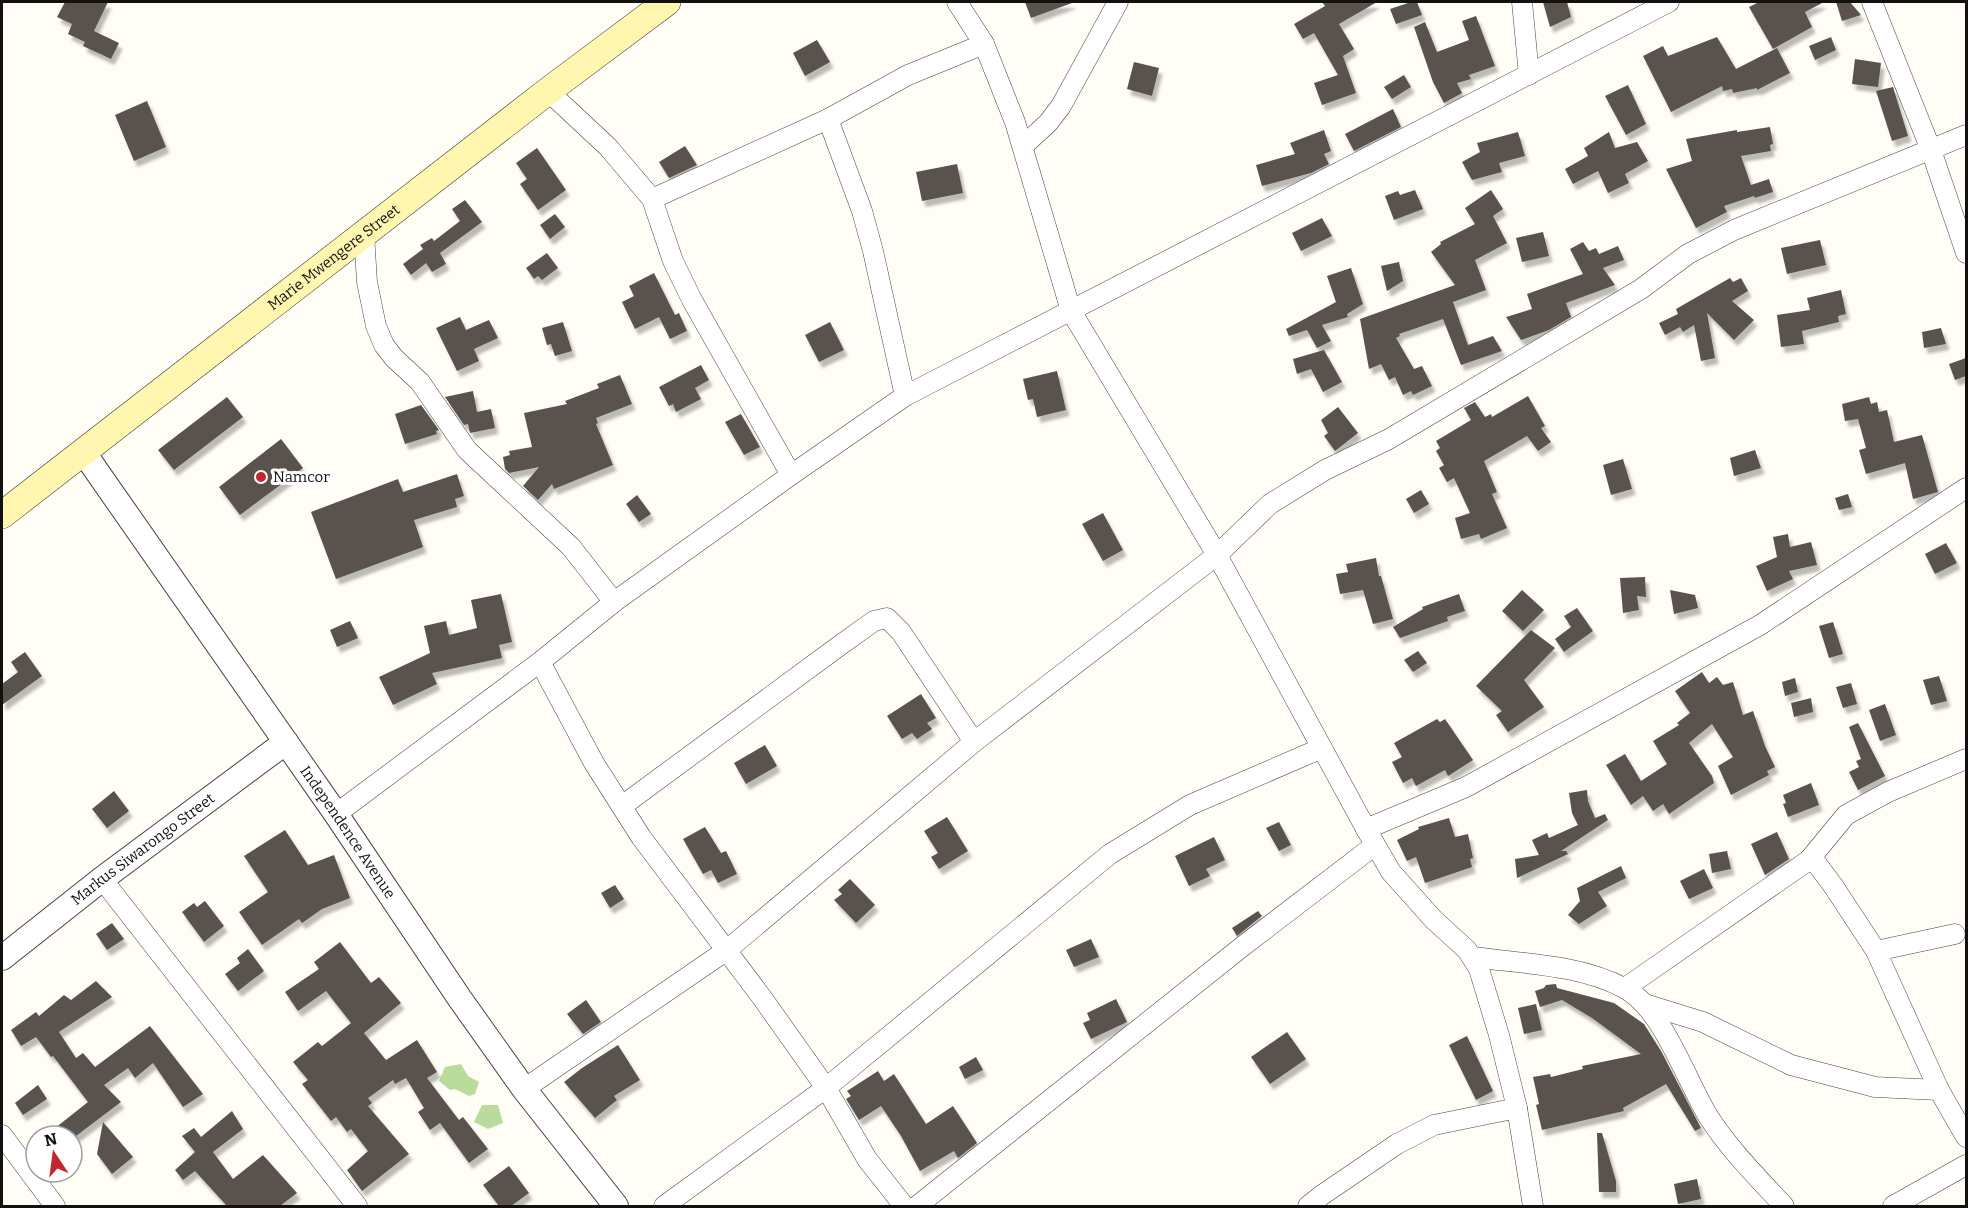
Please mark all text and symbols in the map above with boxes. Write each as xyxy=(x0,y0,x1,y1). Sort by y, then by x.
street label: Marie Mwengere Street xyxy=(264,200,404,314)
place label: Namcor xyxy=(273,468,330,486)
marker: Namcor xyxy=(254,470,268,484)
street label: Independence Avenue xyxy=(296,762,399,902)
street label: Markus Siwarongo Street xyxy=(67,789,218,909)
north arrow xyxy=(24,1124,84,1184)
text: N xyxy=(43,1129,59,1151)

